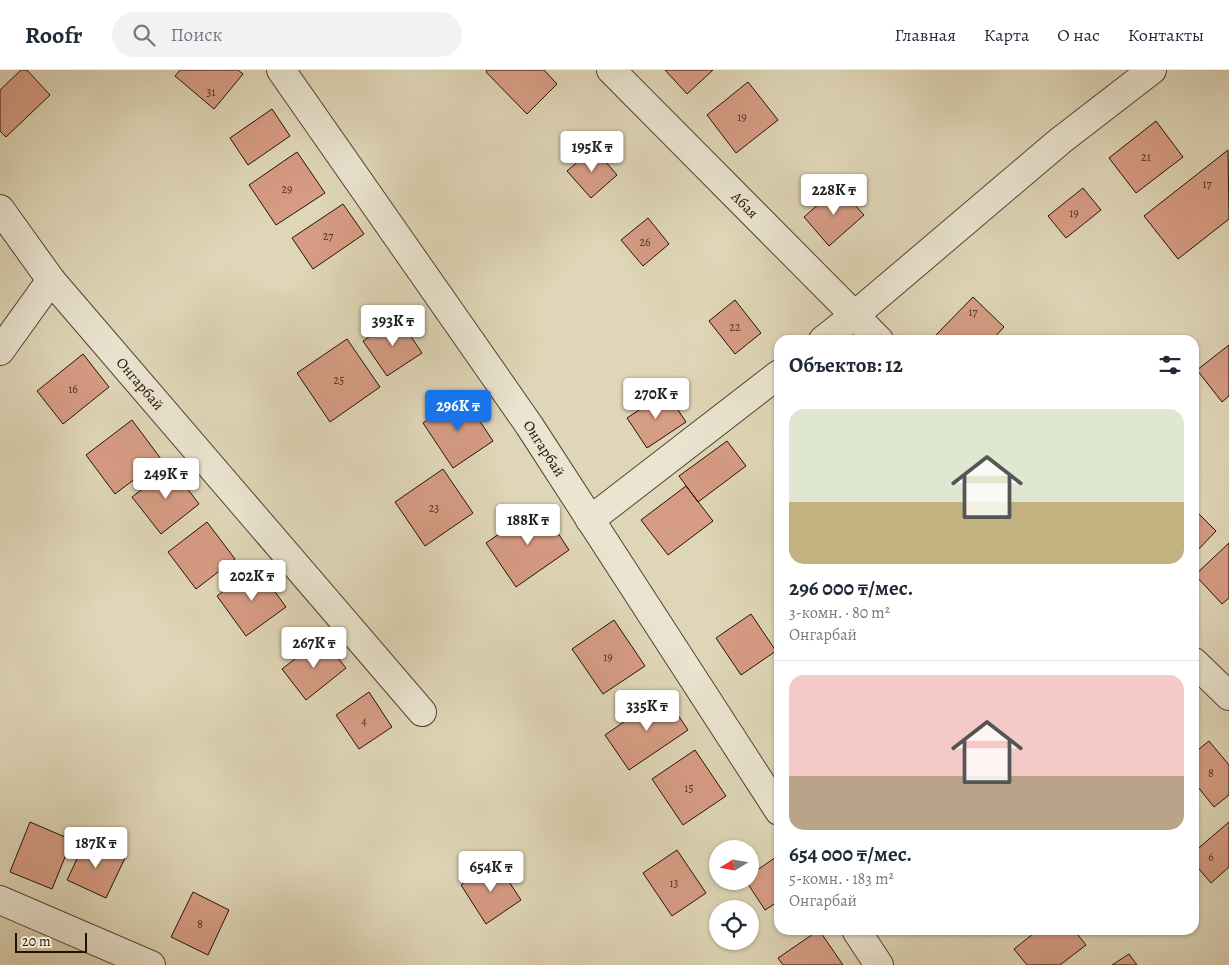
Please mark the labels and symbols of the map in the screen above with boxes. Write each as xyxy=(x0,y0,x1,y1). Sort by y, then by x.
house number: 31 xyxy=(206,84,216,100)
house number: 19 xyxy=(737,109,747,125)
pin: 195K ₸ xyxy=(551,131,633,173)
house number: 21 xyxy=(1141,149,1151,165)
pin: 228K ₸ xyxy=(793,174,875,216)
house number: 17 xyxy=(1202,176,1213,192)
house number: 29 xyxy=(281,181,293,197)
street label: Абая xyxy=(726,186,763,223)
house number: 19 xyxy=(1069,205,1079,221)
house number: 27 xyxy=(323,228,334,244)
house number: 26 xyxy=(639,234,651,250)
pin: 393K ₸ xyxy=(352,304,434,347)
house number: 17 xyxy=(968,304,979,320)
house number: 22 xyxy=(729,319,741,335)
street label: Онгарбай xyxy=(112,353,168,414)
house number: 25 xyxy=(334,372,344,388)
pin: 270K ₸ xyxy=(615,378,697,420)
house number: 16 xyxy=(68,381,78,397)
pin: 296K ₸ xyxy=(417,390,499,432)
street label: Онгарбай xyxy=(518,416,570,481)
pin: 249K ₸ xyxy=(125,458,207,500)
house number: 23 xyxy=(429,500,439,516)
pin: 188K ₸ xyxy=(487,504,569,546)
pin: 202K ₸ xyxy=(211,560,293,602)
pin: 267K ₸ xyxy=(273,626,355,669)
house number: 19 xyxy=(603,649,613,665)
pin: 335K ₸ xyxy=(606,690,688,732)
house number: 4 xyxy=(361,713,367,729)
house number: 8 xyxy=(1208,765,1214,781)
house number: 15 xyxy=(684,780,694,796)
pin: 187K ₸ xyxy=(55,826,137,869)
north arrow xyxy=(709,840,759,890)
house number: 6 xyxy=(1208,849,1214,865)
pin: 654K ₸ xyxy=(450,850,532,893)
house number: 13 xyxy=(669,875,679,891)
house number: 8 xyxy=(197,916,203,932)
scale bar xyxy=(15,930,88,953)

